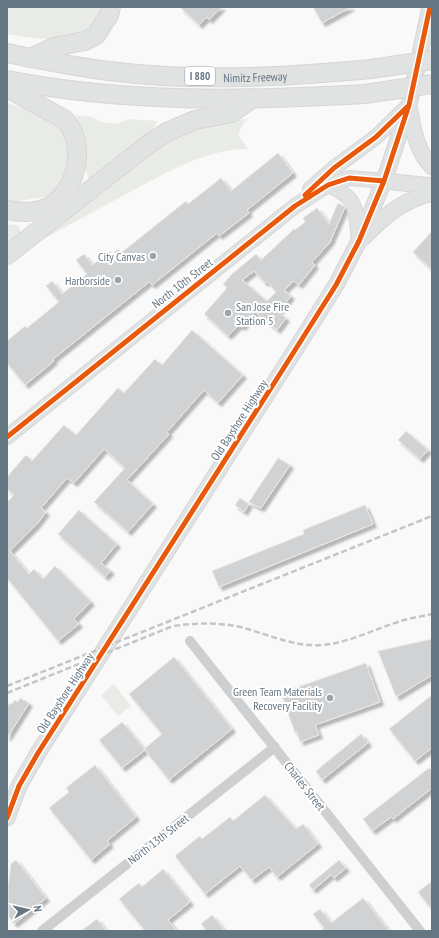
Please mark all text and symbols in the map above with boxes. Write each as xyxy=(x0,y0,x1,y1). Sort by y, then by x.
road number: I 880 xyxy=(185,67,215,85)
street label: Nimitz Freeway xyxy=(223,68,288,85)
place label: City Canvas xyxy=(98,249,145,264)
marker: City Canvas xyxy=(148,251,158,261)
street label: North 10th Street xyxy=(149,254,216,311)
place label: Harborside xyxy=(65,273,110,288)
marker: Harborside xyxy=(113,275,123,285)
place label: San Jose Fire Station 5 xyxy=(236,299,289,328)
marker: San Jose Fire Station 5 xyxy=(223,308,233,318)
street label: Old Bayshore Highway xyxy=(207,376,271,463)
street label: Old Bayshore Highway xyxy=(33,649,97,736)
place label: Green Team Materials Recovery Facility xyxy=(233,684,322,713)
marker: Green Team Materials Recovery Facility xyxy=(325,693,335,703)
street label: Charles Street xyxy=(281,759,329,814)
street label: North 13th Street xyxy=(125,810,192,867)
north arrow xyxy=(8,890,48,930)
text: N xyxy=(31,905,45,913)

